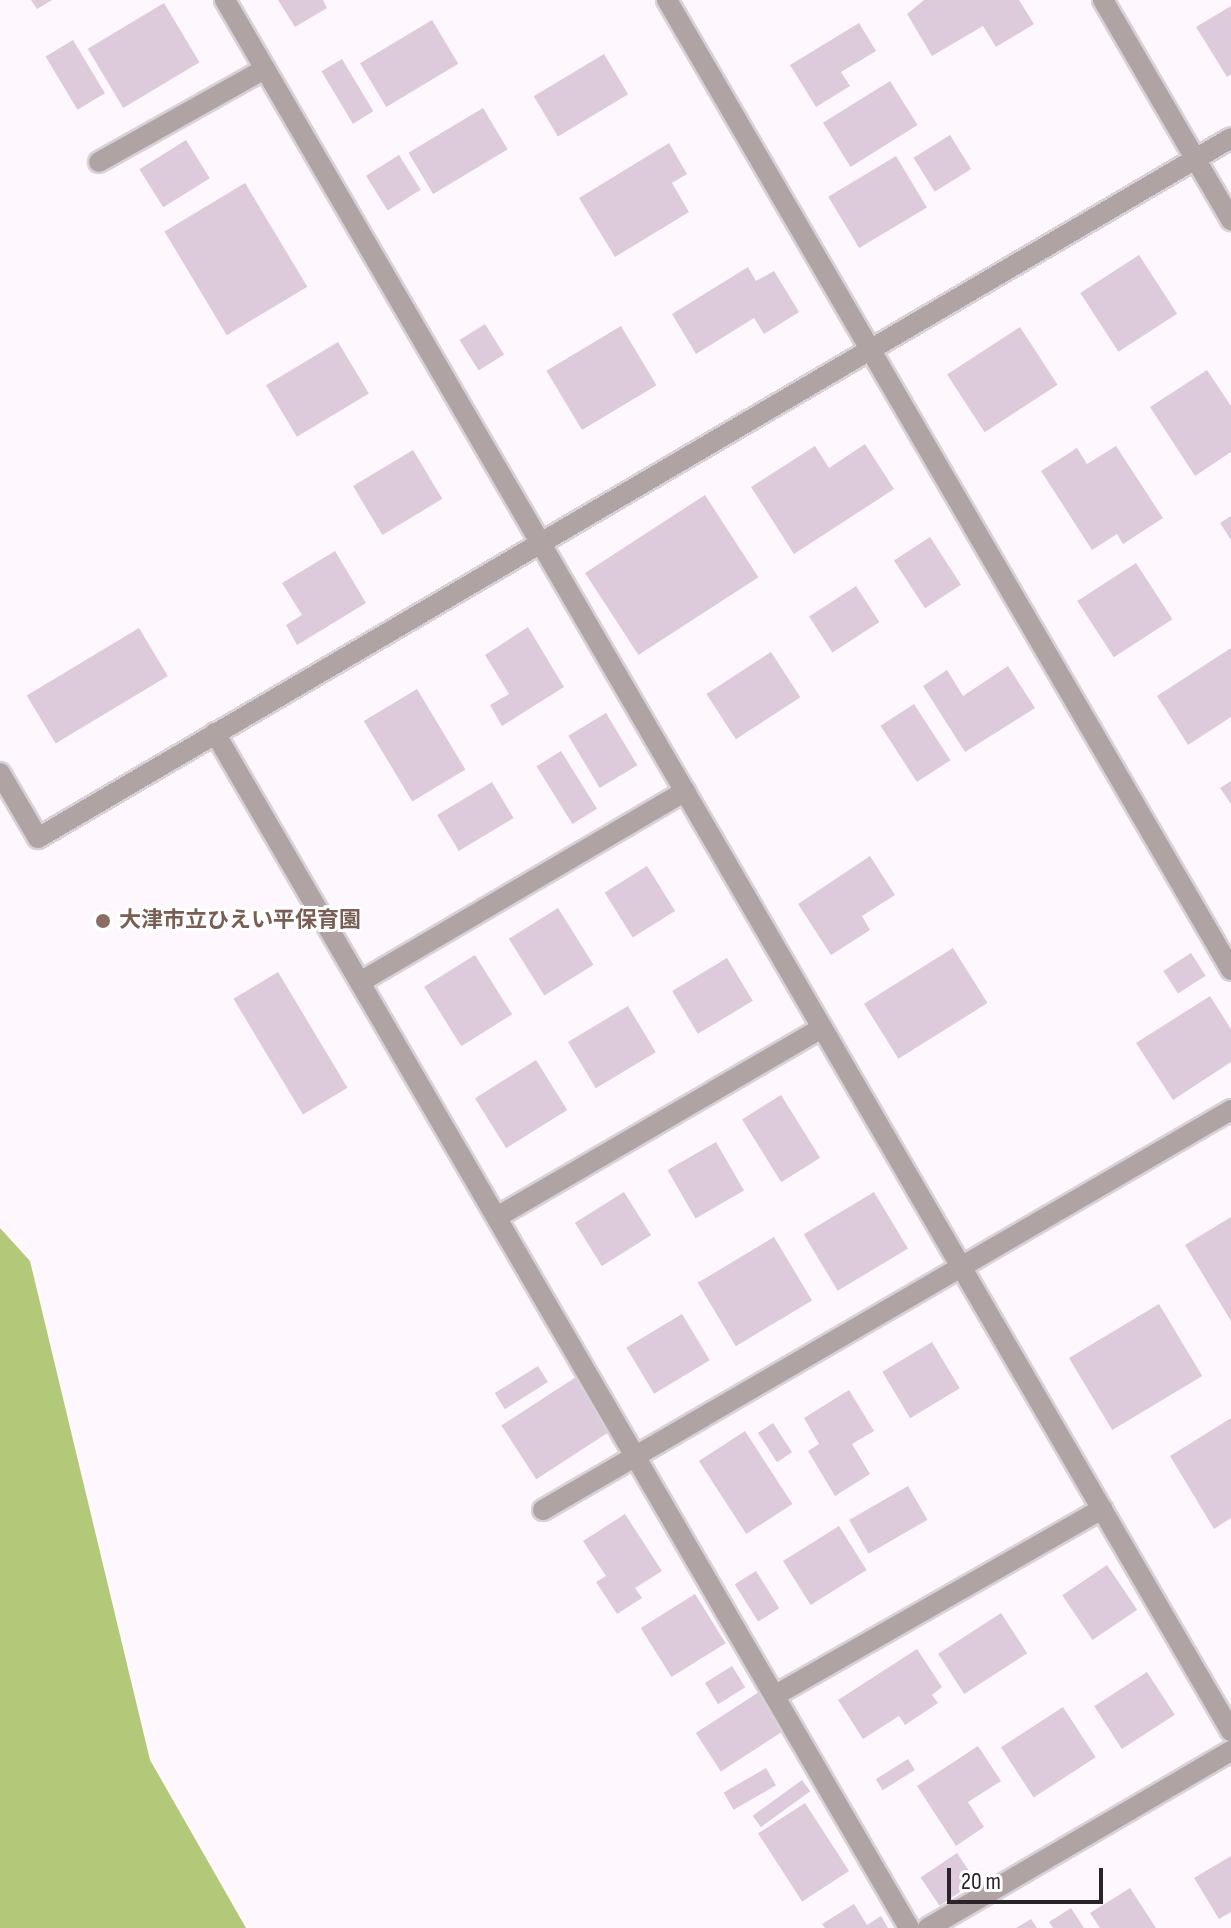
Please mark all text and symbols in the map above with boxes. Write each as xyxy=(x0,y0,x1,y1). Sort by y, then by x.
place label: 大津市立ひえい平保育園 xyxy=(119,908,361,934)
marker: 大津市立ひえい平保育園 xyxy=(94,912,112,930)
scale bar xyxy=(951,1852,1107,1902)
text: 20 m xyxy=(961,1867,1001,1896)

